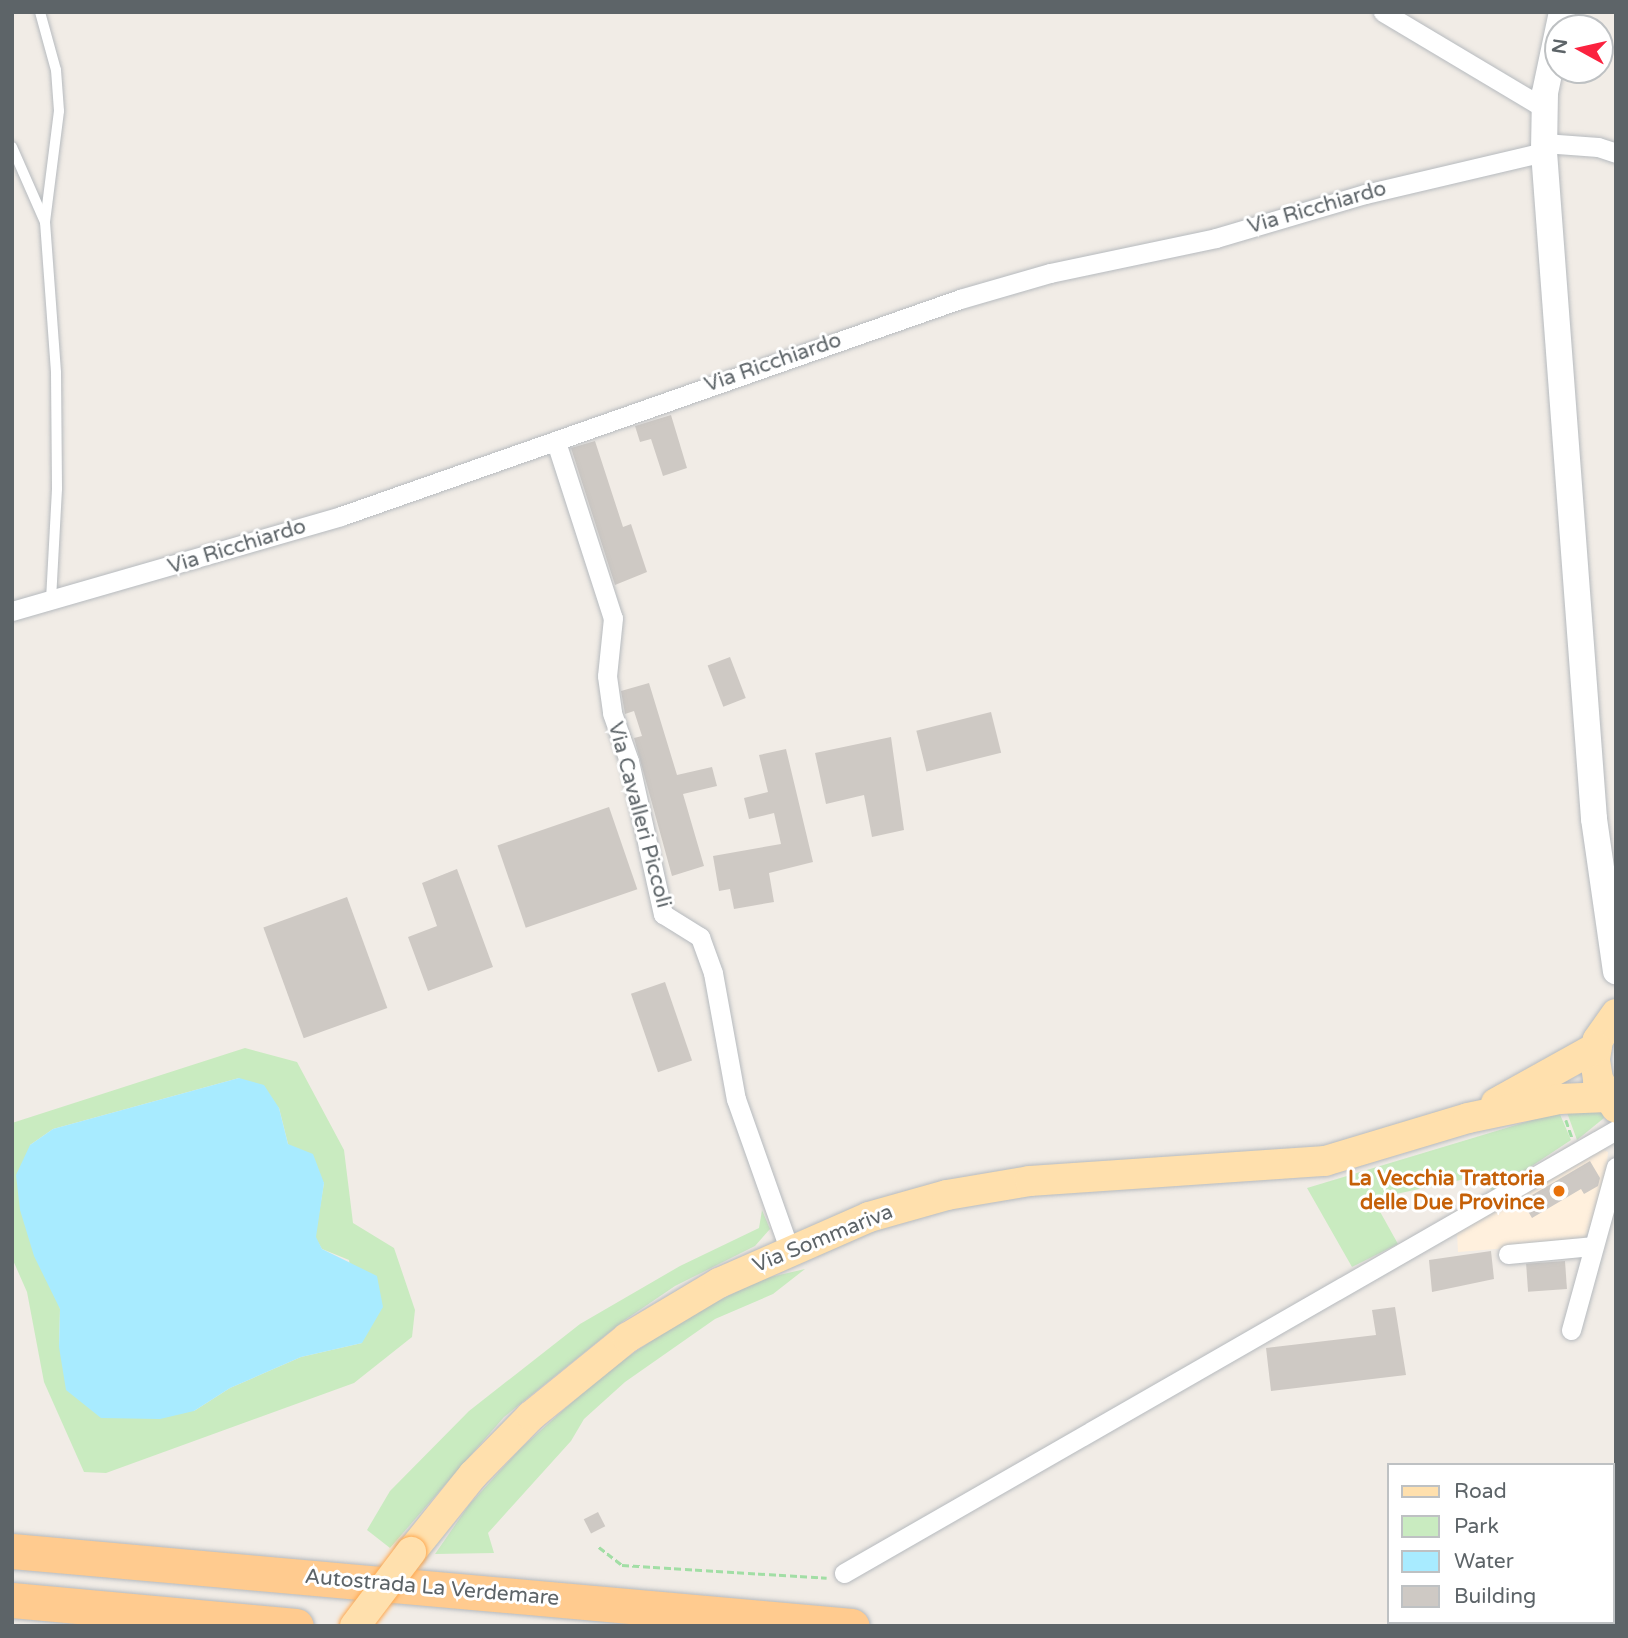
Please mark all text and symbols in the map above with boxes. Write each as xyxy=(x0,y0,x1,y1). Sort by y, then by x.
north arrow xyxy=(1544,14,1614,84)
text: N xyxy=(1548,37,1572,55)
street label: Via Ricchiardo xyxy=(1245,176,1389,240)
street label: Via Ricchiardo xyxy=(701,328,845,398)
street label: Via Ricchiardo xyxy=(165,514,309,580)
street label: Via Cavalleri Piccoli xyxy=(602,719,676,911)
place label: La Vecchia Trattoria delle Due Province xyxy=(1348,1166,1545,1216)
marker: La Vecchia Trattoria delle Due Province xyxy=(1551,1183,1567,1199)
street label: Via Sommariva xyxy=(749,1199,897,1279)
legend xyxy=(1386,1463,1614,1624)
text: Road xyxy=(1454,1479,1507,1504)
text: Park xyxy=(1454,1514,1499,1539)
text: Water xyxy=(1454,1549,1514,1574)
street label: Autostrada La Verdemare xyxy=(304,1564,560,1612)
text: Building xyxy=(1454,1584,1536,1609)

